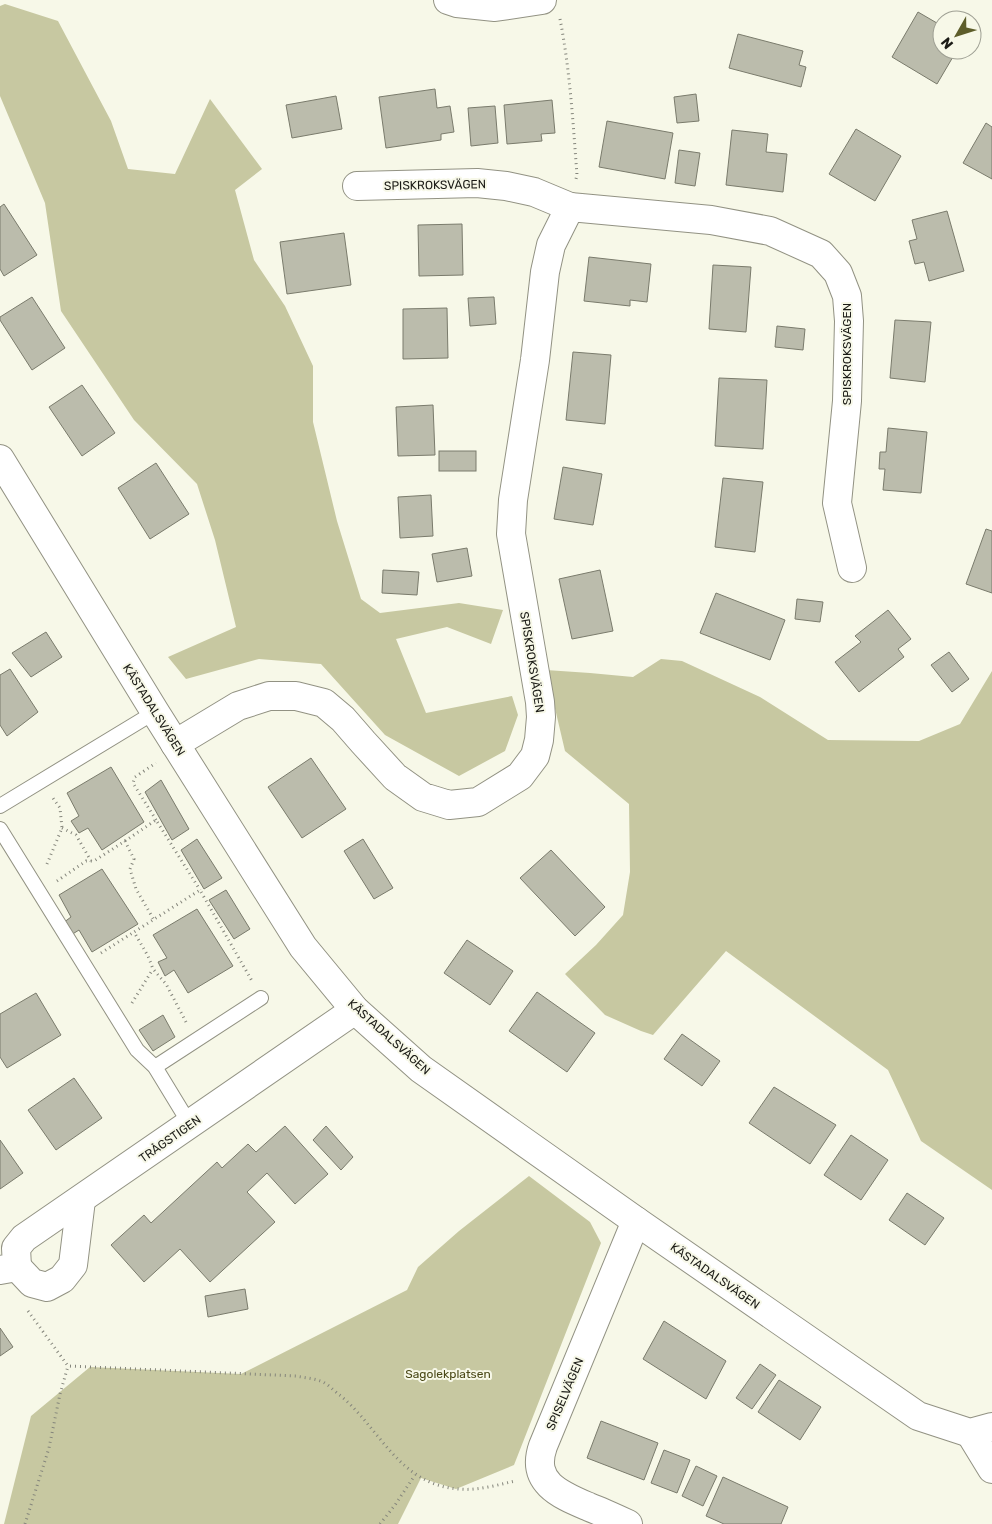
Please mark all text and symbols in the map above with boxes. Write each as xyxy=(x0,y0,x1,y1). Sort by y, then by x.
north arrow xyxy=(932,10,982,60)
text: N xyxy=(938,34,957,52)
street label: SPISKROKSVÄGEN xyxy=(384,177,486,193)
street label: SPISKROKSVÄGEN xyxy=(840,303,854,405)
street label: SPISKROKSVÄGEN xyxy=(517,610,547,714)
street label: KÄSTADALSVÄGEN xyxy=(120,661,188,759)
street label: KÄSTADALSVÄGEN xyxy=(345,996,433,1078)
street label: TRÅGSTIGEN xyxy=(136,1113,204,1165)
street label: KÄSTADALSVÄGEN xyxy=(668,1240,762,1312)
street label: SPISELVÄGEN xyxy=(543,1355,587,1433)
park label: Sagolekplatsen xyxy=(405,1367,491,1381)

